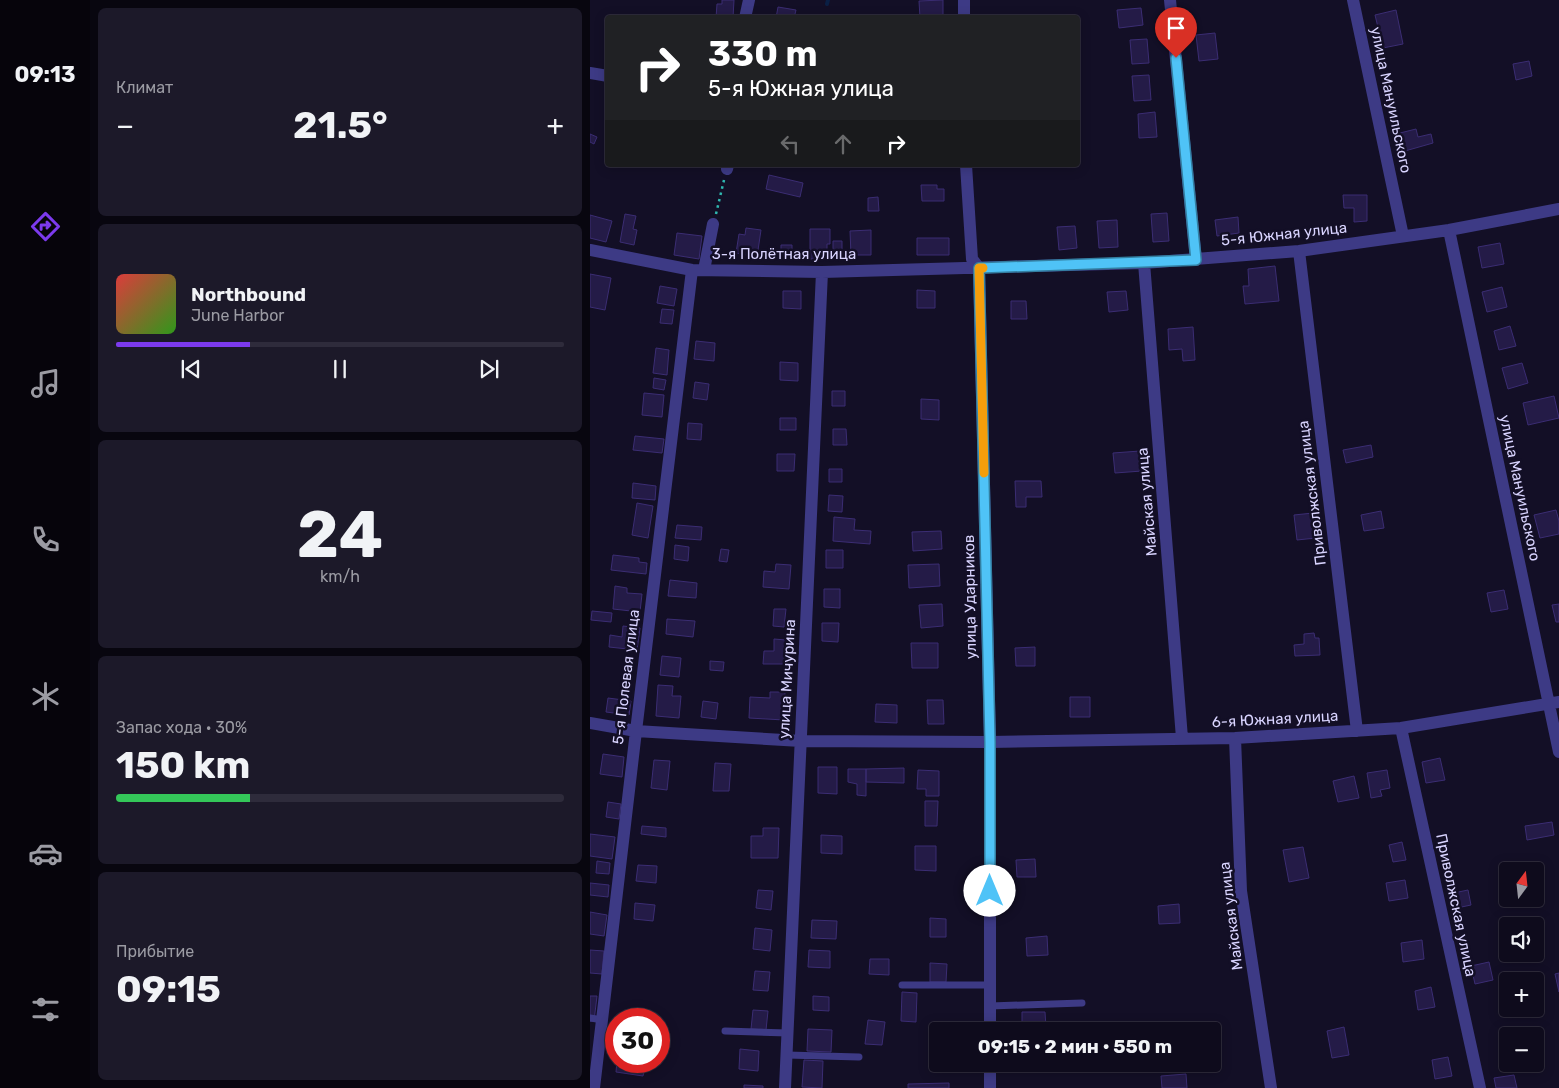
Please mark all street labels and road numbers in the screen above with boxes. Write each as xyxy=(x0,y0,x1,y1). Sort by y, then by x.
street label: улица Мануильского xyxy=(1367,25,1415,175)
street label: 5-я Южная улица xyxy=(1220,218,1348,250)
street label: 3-я Полётная улица xyxy=(712,245,856,263)
street label: улица Мануильского xyxy=(1496,413,1544,563)
street label: Приволжская улица xyxy=(1294,419,1330,567)
street label: Майская улица xyxy=(1133,447,1161,557)
street label: улица Ударников xyxy=(960,534,980,660)
street label: 5-я Полевая улица xyxy=(609,608,643,746)
street label: улица Мичурина xyxy=(775,619,799,739)
street label: 6-я Южная улица xyxy=(1211,707,1339,731)
street label: Приволжская улица xyxy=(1432,832,1480,978)
street label: Майская улица xyxy=(1215,861,1247,971)

